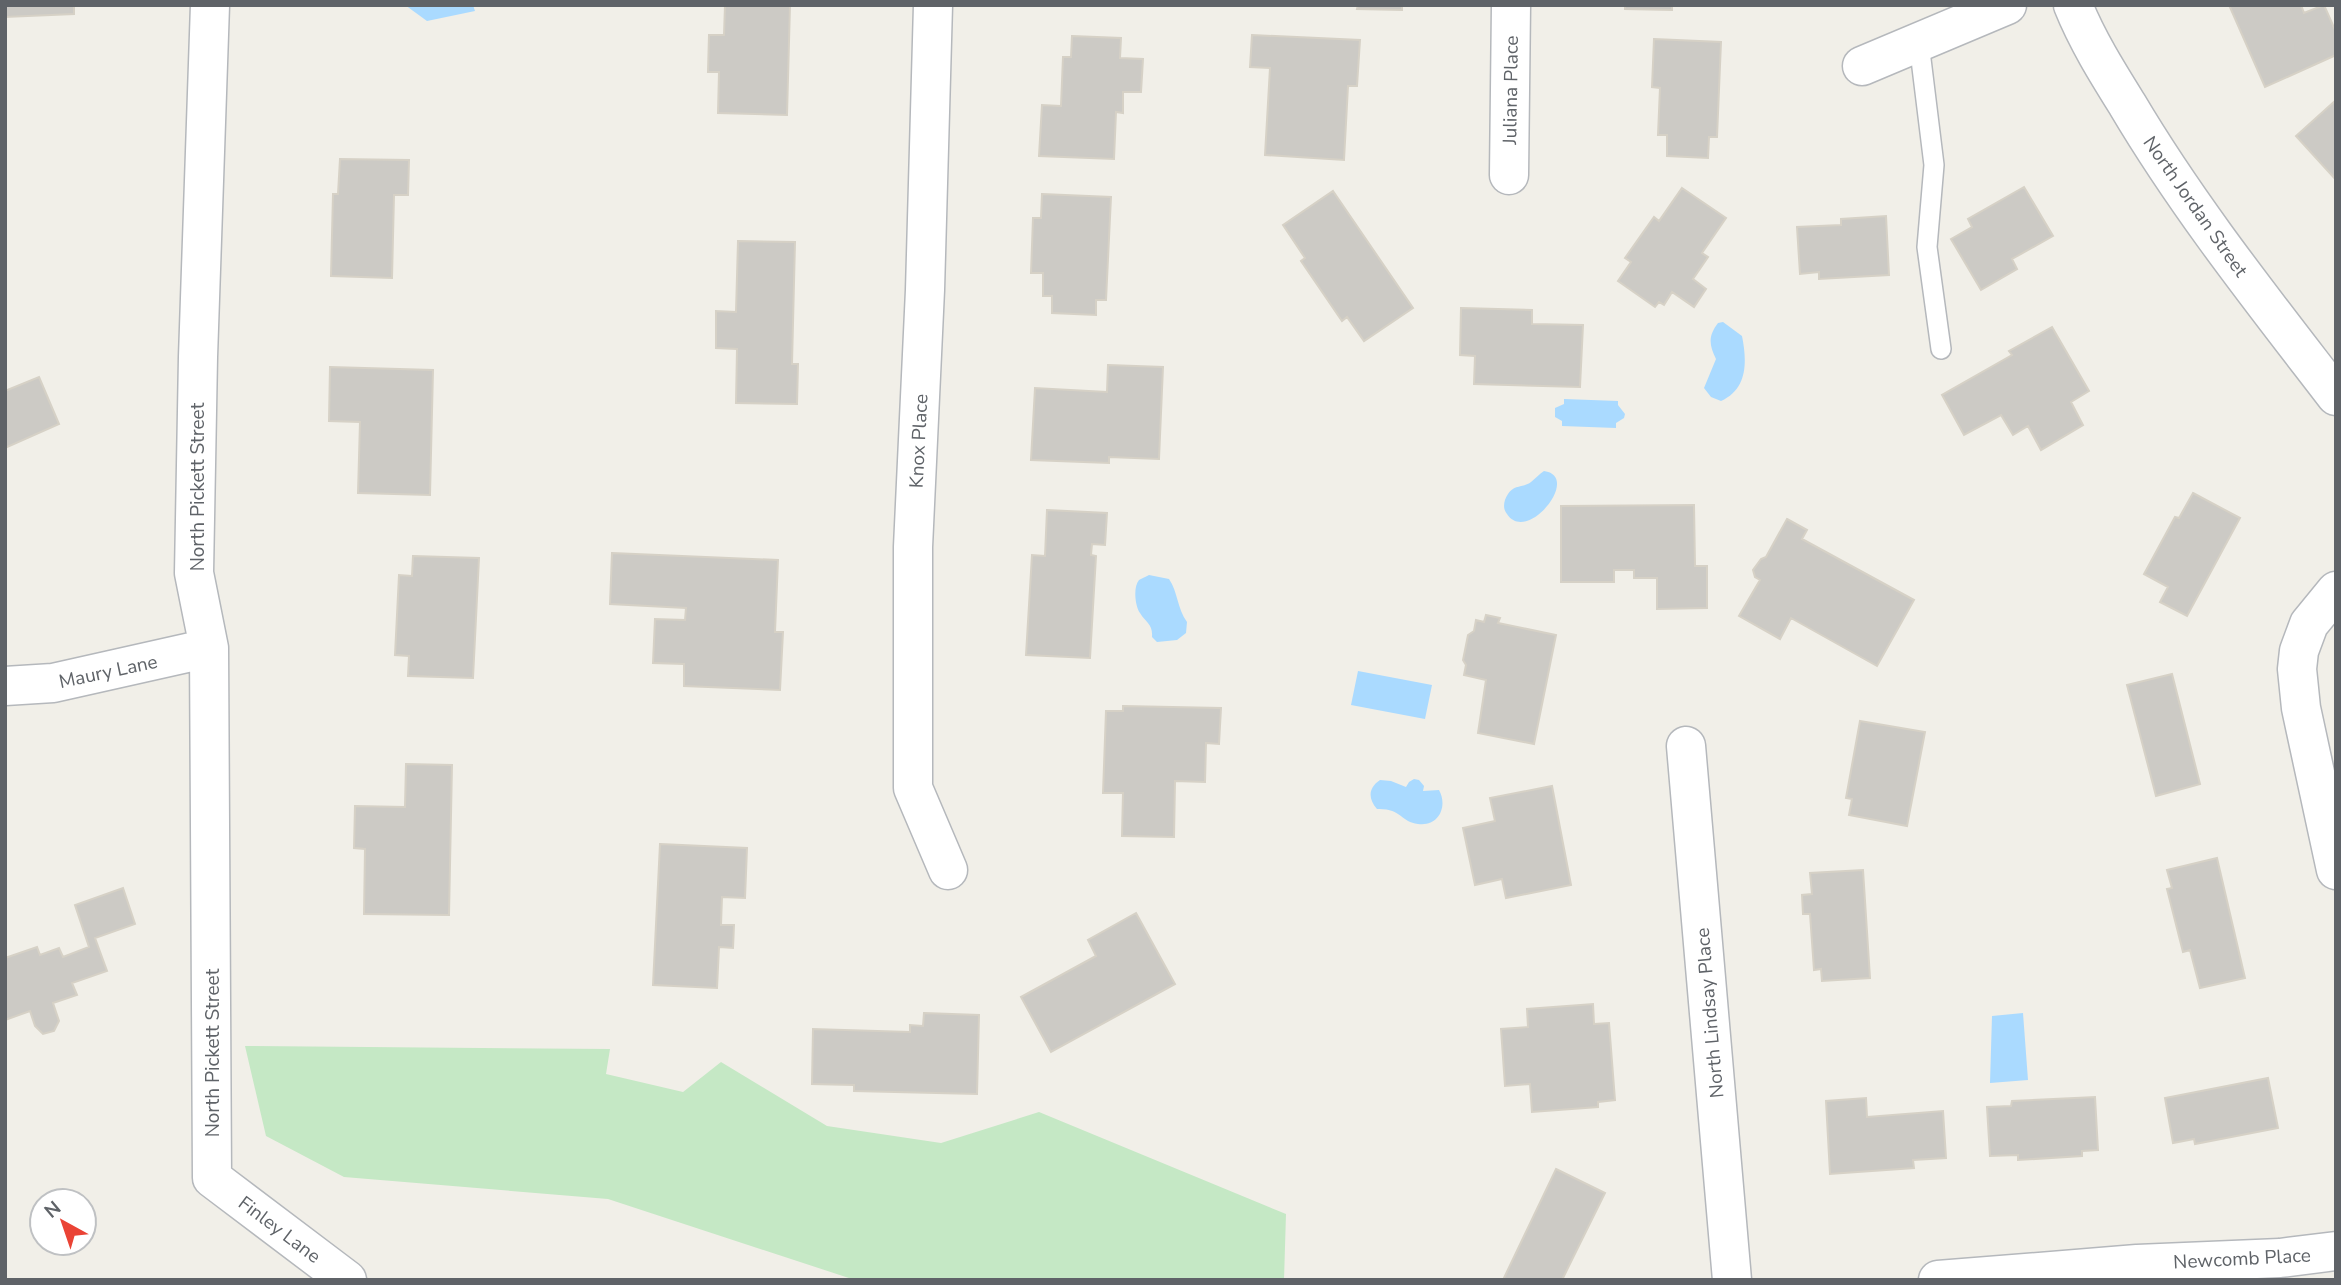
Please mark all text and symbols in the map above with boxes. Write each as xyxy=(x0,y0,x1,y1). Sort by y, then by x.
street label: Juliana Place xyxy=(1497,35,1525,146)
street label: North Jordan Street xyxy=(2137,131,2254,282)
street label: Knox Place xyxy=(904,393,934,489)
street label: North Pickett Street xyxy=(185,402,211,571)
street label: Maury Lane xyxy=(56,649,160,695)
street label: North Lindsay Place xyxy=(1690,927,1730,1099)
street label: North Pickett Street xyxy=(200,968,226,1137)
north arrow xyxy=(28,1187,98,1257)
street label: Finley Lane xyxy=(233,1190,326,1269)
text: N xyxy=(39,1195,67,1224)
street label: Newcomb Place xyxy=(2173,1242,2311,1276)

